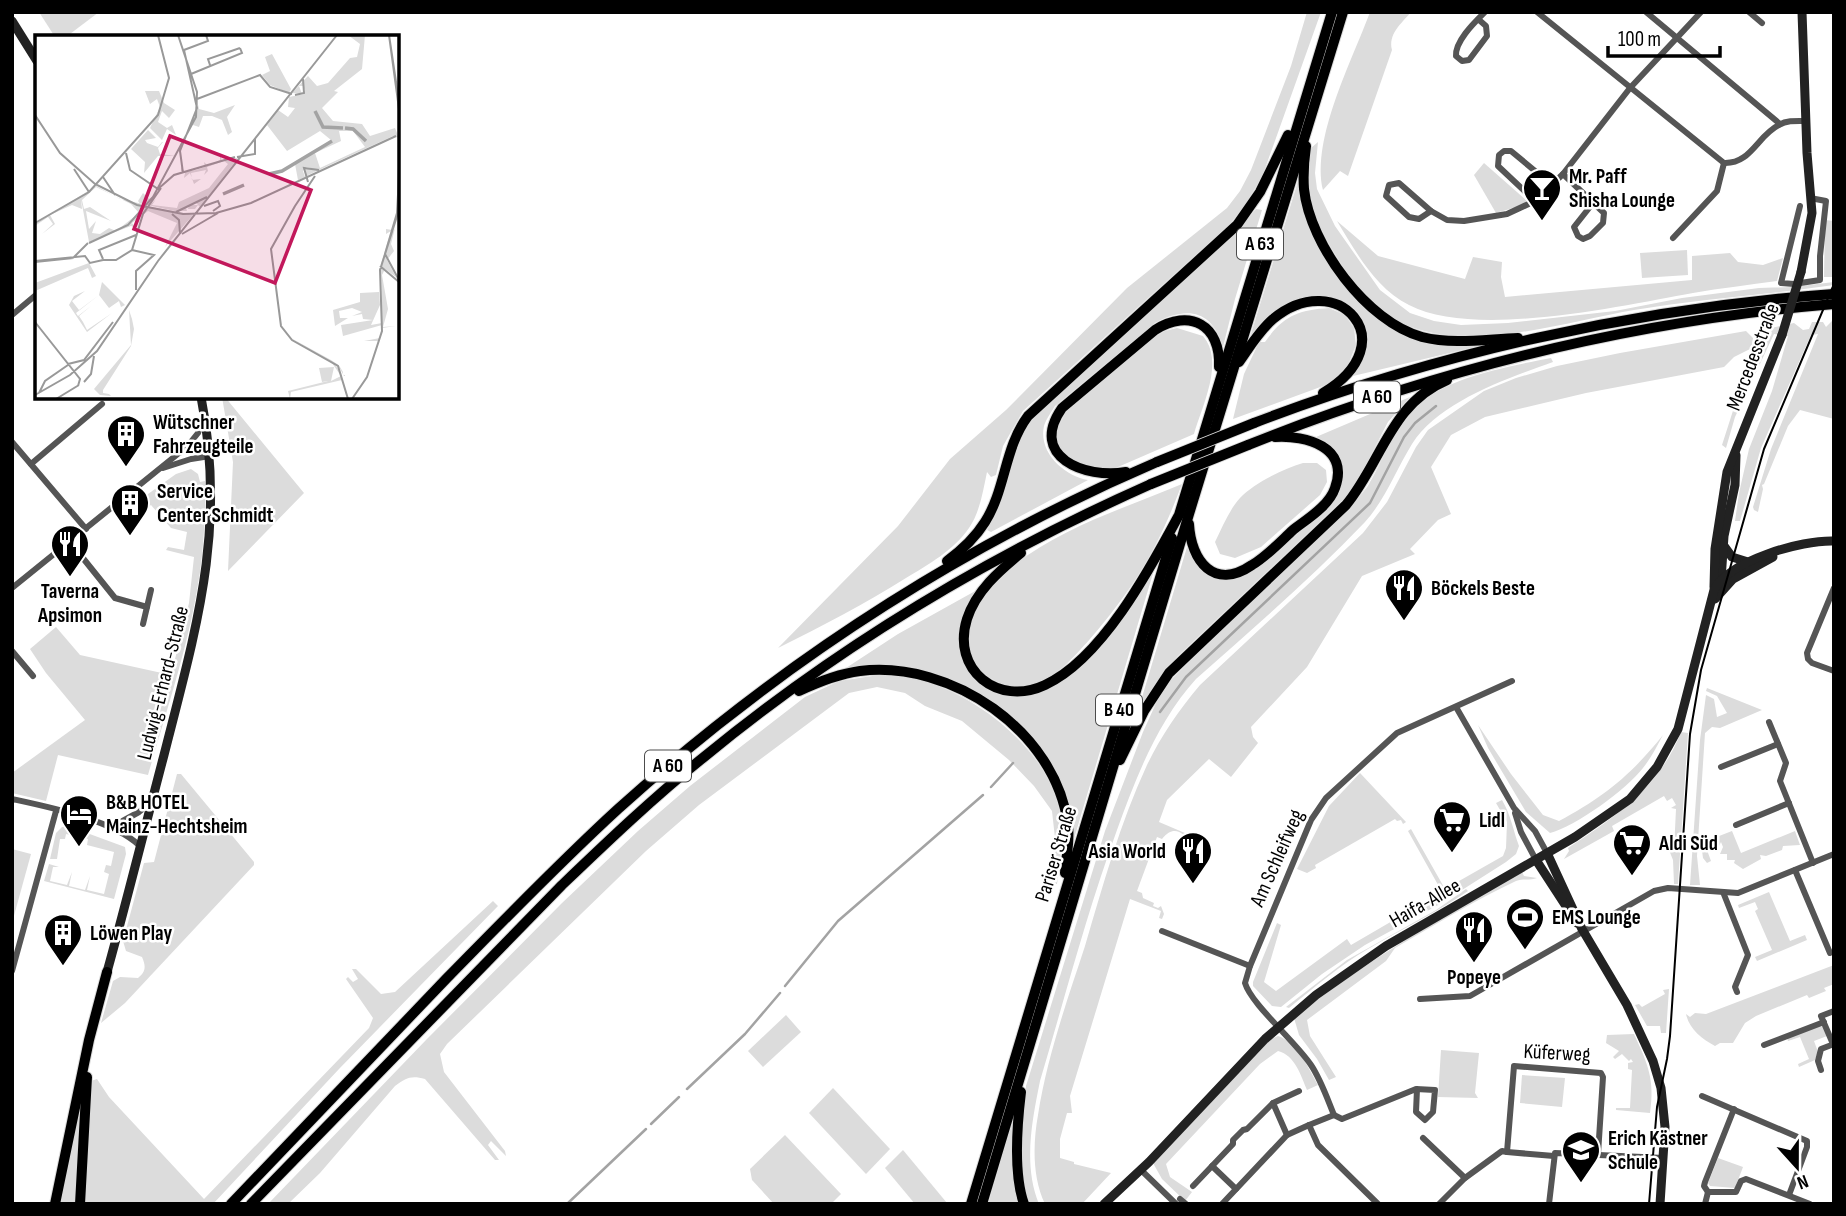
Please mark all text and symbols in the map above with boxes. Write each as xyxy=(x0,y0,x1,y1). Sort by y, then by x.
scale bar xyxy=(1608,14,1720,58)
text: 100 m xyxy=(1618,27,1661,52)
inset map xyxy=(35,35,399,399)
place label: Mr. Paff Shisha Lounge xyxy=(1569,164,1675,213)
bar icon: Mr. Paff Shisha Lounge xyxy=(1521,167,1563,222)
road number: A 63 xyxy=(1237,228,1283,260)
street label: Mercedesstraße xyxy=(1721,300,1785,414)
road number: A 60 xyxy=(1354,382,1400,412)
place label: Wütschner Fahrzeugteile xyxy=(153,410,254,459)
building icon: Wütschner Fahrzeugteile xyxy=(105,413,147,468)
place label: Service Center Schmidt xyxy=(157,479,274,528)
building icon: Service Center Schmidt xyxy=(109,482,151,537)
restaurant icon: Taverna Apsimon xyxy=(49,523,91,578)
restaurant icon: Böckels Beste xyxy=(1383,567,1425,622)
place label: Böckels Beste xyxy=(1431,576,1535,601)
place label: Taverna Apsimon xyxy=(37,579,102,628)
street label: Ludwig-Erhard-Straße xyxy=(132,603,194,763)
road number: B 40 xyxy=(1096,694,1142,726)
road number: A 60 xyxy=(645,750,691,782)
place label: B&B HOTEL Mainz-Hechtsheim xyxy=(106,790,248,839)
hotel icon: B&B HOTEL Mainz-Hechtsheim xyxy=(58,793,100,848)
supermarket icon: Lidl xyxy=(1431,799,1473,854)
street label: Pariser Straße xyxy=(1030,803,1082,905)
street label: Am Schleifweg xyxy=(1244,806,1309,911)
place label: Lidl xyxy=(1479,808,1505,833)
supermarket icon: Aldi Süd xyxy=(1611,822,1653,877)
restaurant icon: Asia World xyxy=(1172,830,1214,885)
place label: Aldi Süd xyxy=(1658,831,1718,856)
place label: Asia World xyxy=(1087,839,1166,864)
street label: Haifa-Allee xyxy=(1385,873,1465,933)
sports icon: EMS Lounge xyxy=(1504,896,1546,951)
place label: EMS Lounge xyxy=(1552,905,1641,930)
restaurant icon: Popeye xyxy=(1453,909,1495,964)
building icon: Löwen Play xyxy=(42,912,84,967)
place label: Löwen Play xyxy=(90,921,173,946)
place label: Popeye xyxy=(1447,965,1501,990)
street label: Küferweg xyxy=(1523,1039,1591,1067)
place label: Erich Kästner Schule xyxy=(1608,1126,1708,1175)
school or university icon: Erich Kästner Schule xyxy=(1560,1129,1602,1184)
north arrow xyxy=(1762,1132,1832,1202)
text: N xyxy=(1794,1169,1811,1194)

